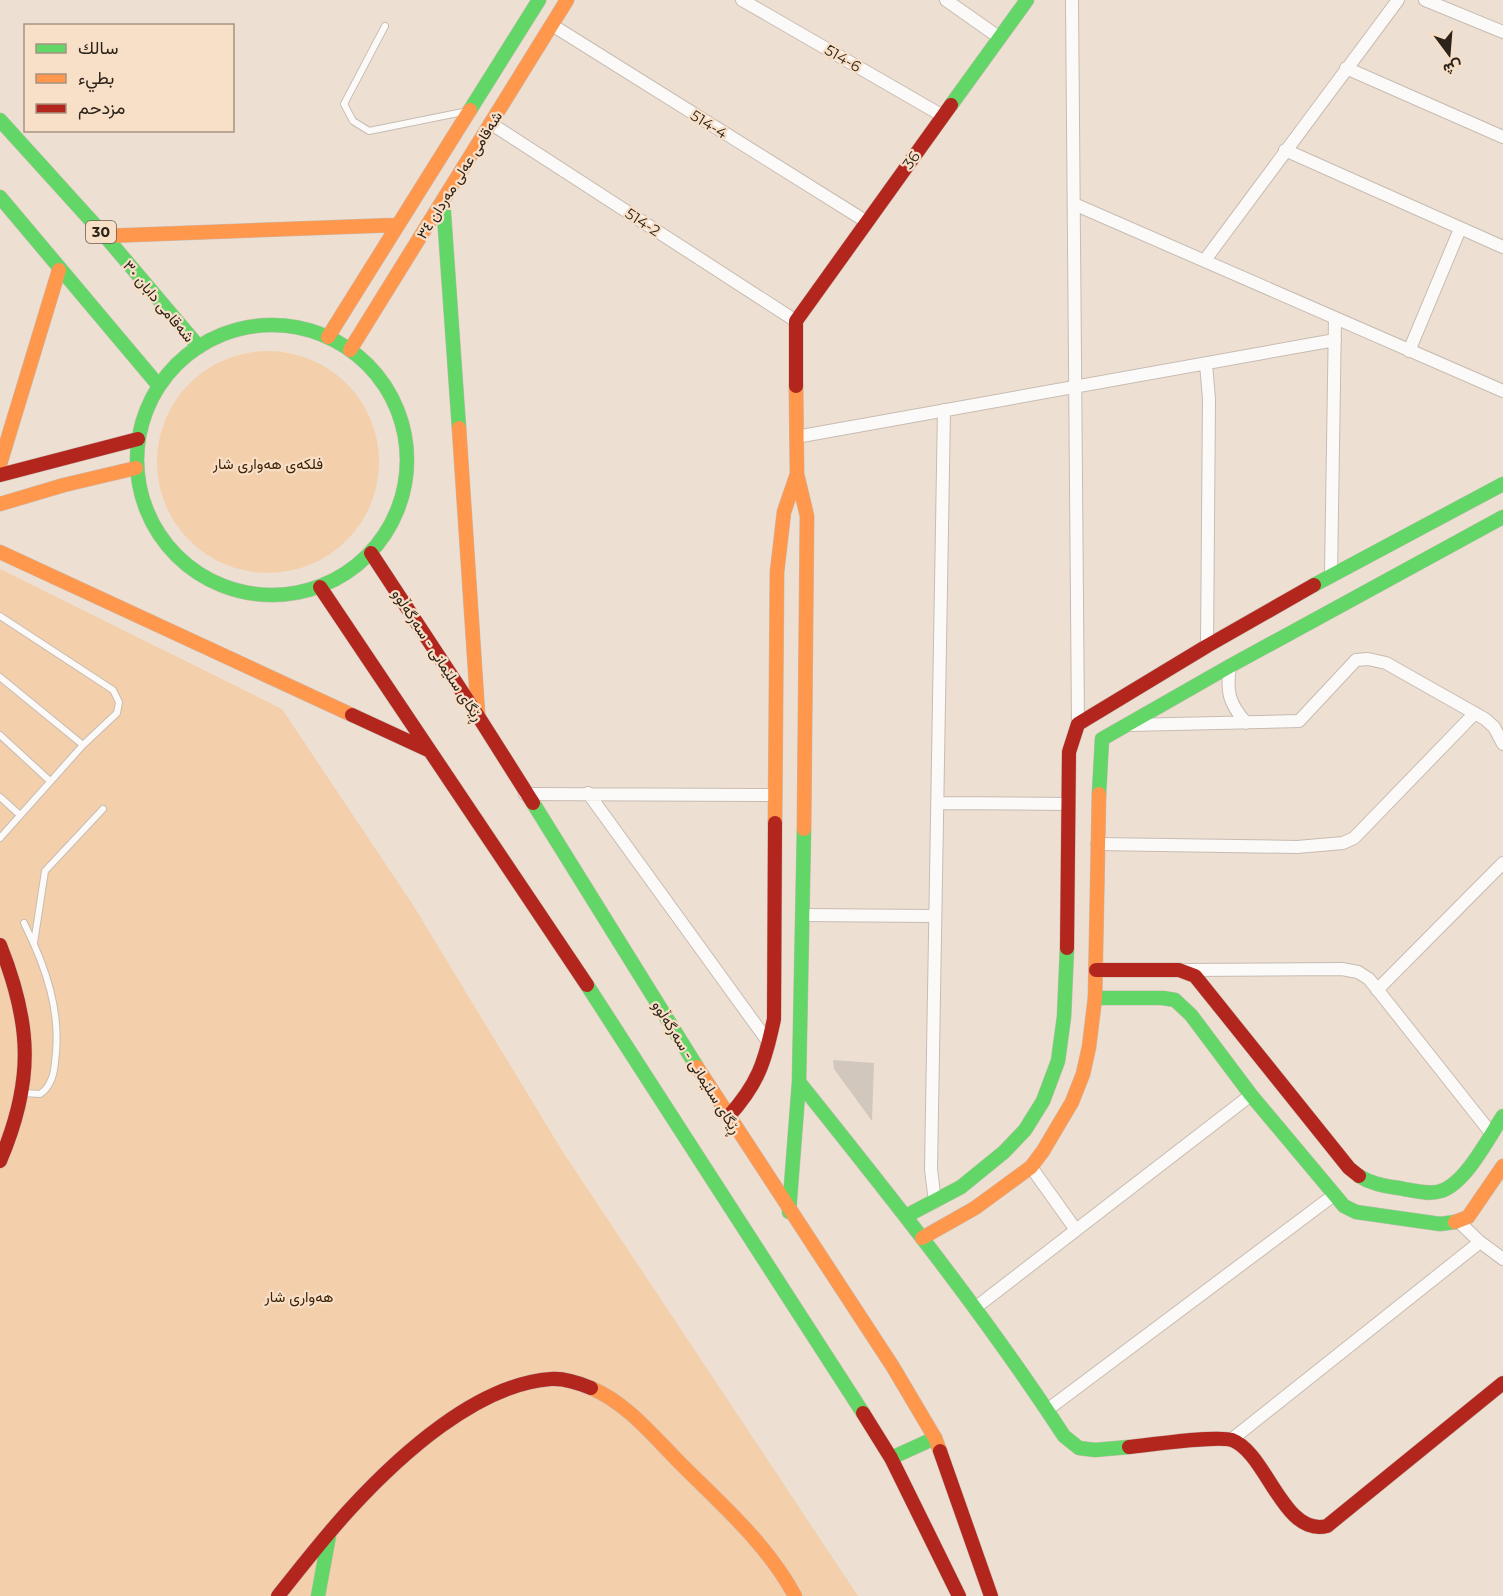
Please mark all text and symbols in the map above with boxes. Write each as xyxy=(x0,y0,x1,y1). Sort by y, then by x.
legend xyxy=(24,24,234,132)
north arrow xyxy=(1419,24,1479,84)
text: سالك xyxy=(78,37,118,59)
street label: 514-6 xyxy=(821,40,865,76)
text: ش xyxy=(1441,56,1465,80)
text: بطيء xyxy=(78,67,114,93)
text: مزدحم xyxy=(78,97,125,120)
street label: 514-4 xyxy=(687,105,731,143)
street label: شەقامی عەلی مەردان ٣٤ xyxy=(412,107,507,243)
street label: 36 xyxy=(898,147,924,173)
street label: 514-2 xyxy=(622,204,664,240)
road number: 30 xyxy=(86,221,116,243)
street label: شەقامی دابان ٣٠ xyxy=(119,256,199,347)
park label: فلکەی هەواری شار xyxy=(212,454,323,474)
street label: ڕێگای سلێمانی - سەرگەڵوو xyxy=(386,585,488,726)
street label: ڕێگای سلێمانی - سەرگەڵوو xyxy=(646,997,746,1139)
park label: هەواری شار xyxy=(264,1287,333,1307)

